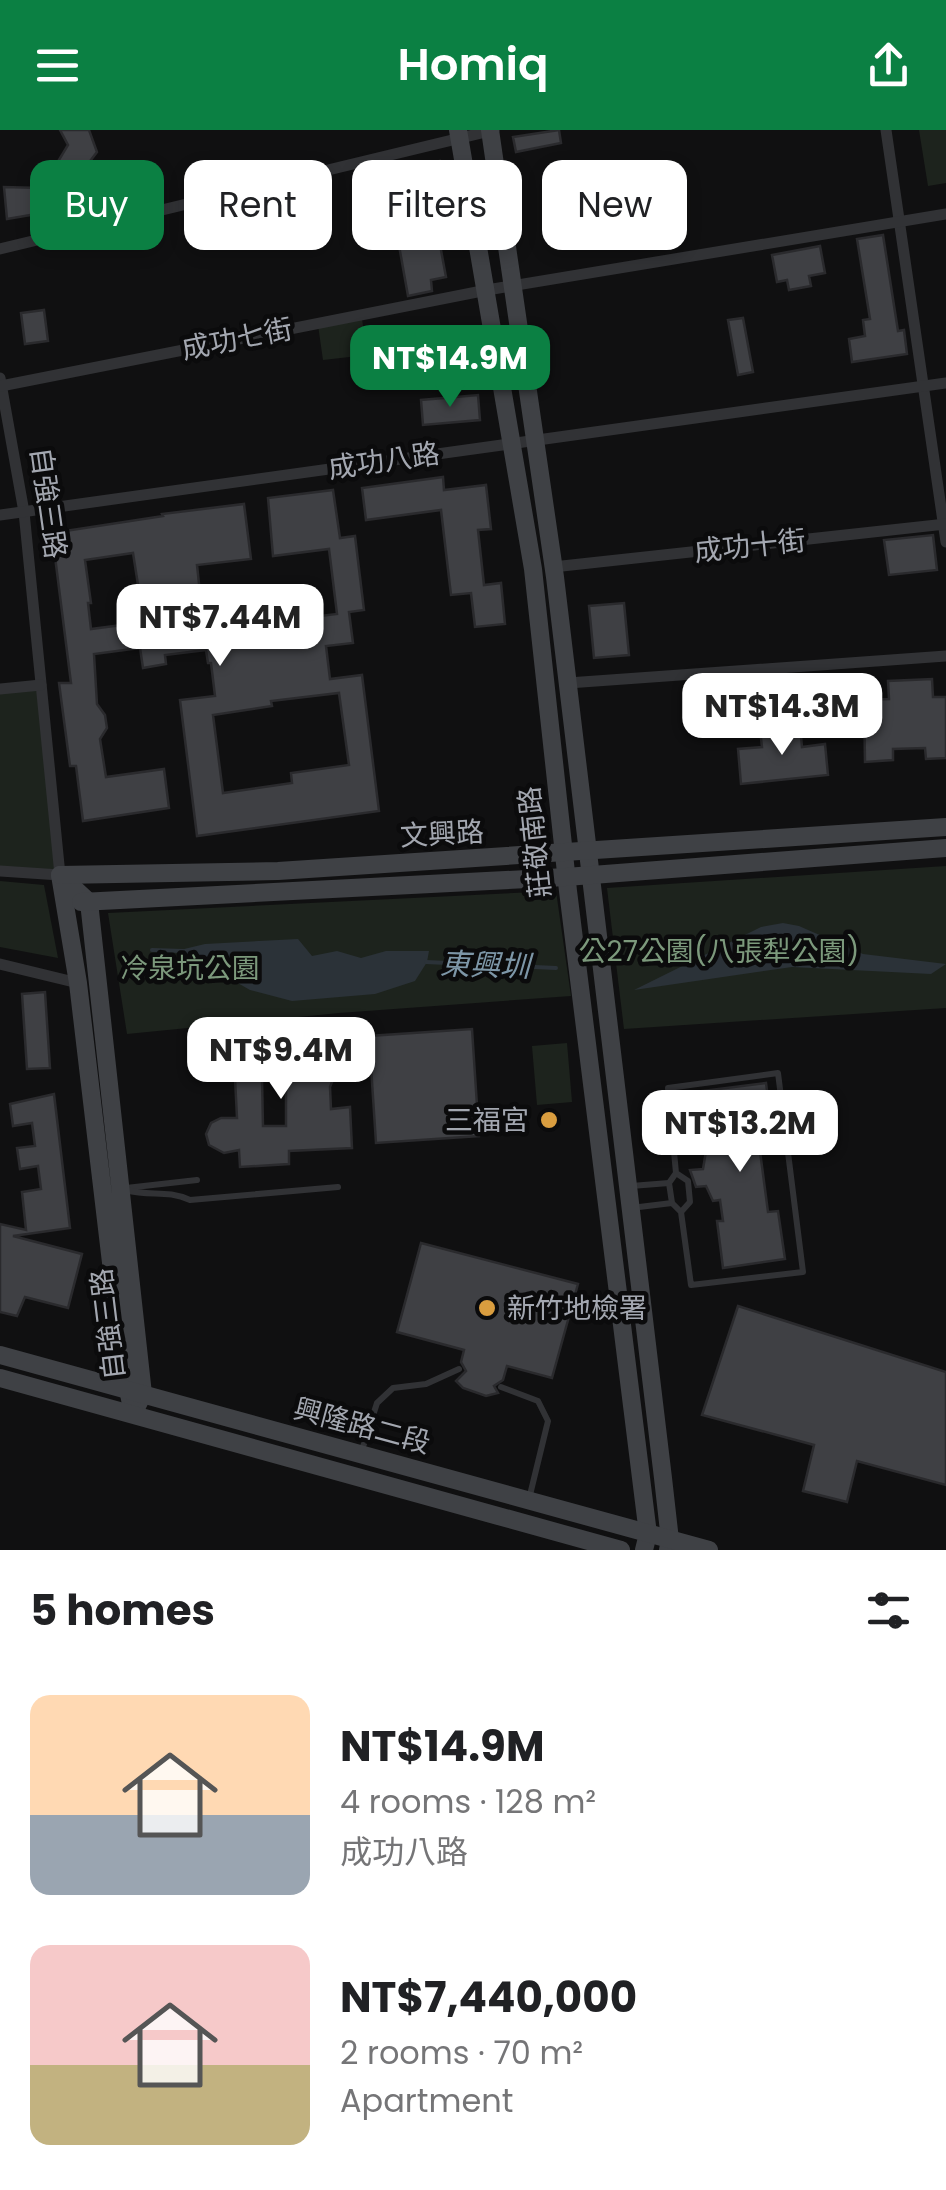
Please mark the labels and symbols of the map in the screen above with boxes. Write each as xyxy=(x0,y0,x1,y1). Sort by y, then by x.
street label: 成功七街 xyxy=(178,309,296,369)
pin: NT$14.9M xyxy=(347,325,553,410)
street label: 成功八路 xyxy=(326,434,442,488)
street label: 自強三路 xyxy=(21,445,75,561)
street label: 成功十街 xyxy=(692,521,808,571)
pin: NT$7.44M xyxy=(117,584,323,669)
pin: NT$14.3M xyxy=(679,673,885,758)
street label: 莊敬南路 xyxy=(510,784,560,900)
street label: 文興路 xyxy=(399,812,485,856)
park label: 公27公園(八張犁公園) xyxy=(579,932,859,971)
water label: 東興圳 xyxy=(439,942,535,988)
park label: 冷泉坑公園 xyxy=(120,949,260,988)
pin: NT$9.4M xyxy=(189,1017,373,1102)
pin: NT$13.2M xyxy=(637,1090,843,1175)
place label: 三福宮 xyxy=(445,1101,529,1140)
marker: 三福宮 xyxy=(538,1109,560,1131)
street label: 自強三路 xyxy=(82,1266,134,1382)
place label: 新竹地檢署 xyxy=(507,1289,647,1328)
marker: 新竹地檢署 xyxy=(476,1297,498,1319)
street label: 興隆路二段 xyxy=(289,1389,435,1463)

